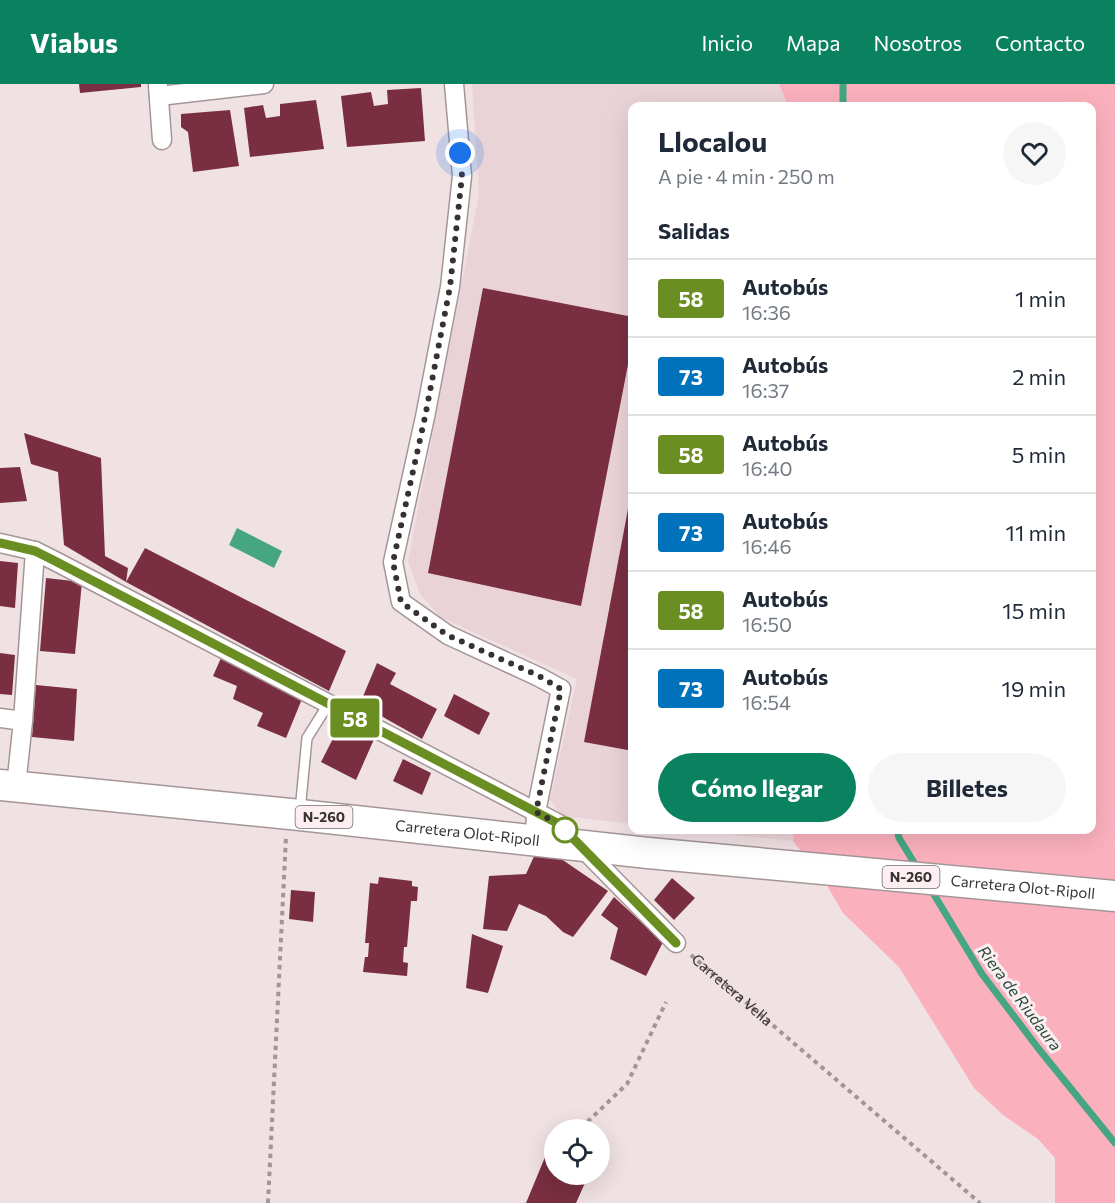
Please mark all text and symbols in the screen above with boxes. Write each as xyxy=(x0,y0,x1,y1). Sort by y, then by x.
text: Viabus xyxy=(30,25,118,59)
text: Inicio xyxy=(701,30,753,55)
text: Mapa xyxy=(786,30,840,55)
text: Nosotros xyxy=(873,30,962,55)
text: Contacto xyxy=(995,30,1085,55)
button: heart xyxy=(1003,122,1066,185)
text: Llocalou xyxy=(658,124,767,158)
your location xyxy=(445,138,475,168)
text: A pie · 4 min · 250 m xyxy=(658,164,835,188)
text: Salidas xyxy=(658,217,730,244)
text: Autobús xyxy=(742,273,828,300)
text: 1 min xyxy=(1015,285,1066,312)
text: 58 xyxy=(678,286,704,311)
text: 16:36 xyxy=(742,300,791,324)
text: Autobús xyxy=(742,351,828,378)
text: 2 min xyxy=(1012,363,1066,390)
text: 73 xyxy=(679,364,703,389)
text: 16:37 xyxy=(742,378,789,402)
text: Autobús xyxy=(742,429,828,456)
text: 5 min xyxy=(1012,441,1066,468)
text: 58 xyxy=(678,442,704,467)
text: 16:40 xyxy=(742,456,792,480)
text: Autobús xyxy=(742,507,828,534)
text: 11 min xyxy=(1006,519,1066,546)
text: 73 xyxy=(679,520,703,545)
text: 16:46 xyxy=(742,534,792,558)
text: Autobús xyxy=(742,585,828,612)
text: 15 min xyxy=(1002,597,1066,624)
text: 58 xyxy=(678,598,704,623)
text: 16:50 xyxy=(742,612,792,636)
text: Autobús xyxy=(742,663,828,690)
text: 19 min xyxy=(1002,675,1066,702)
text: 73 xyxy=(679,676,703,701)
text: 16:54 xyxy=(742,690,791,714)
line badge: 58 xyxy=(328,698,382,738)
text: 58 xyxy=(342,706,368,731)
button: Cómo llegar xyxy=(658,753,856,822)
button: Billetes xyxy=(868,753,1066,822)
road number: N-260 xyxy=(296,806,352,828)
street label: Carretera Olot-Ripoll xyxy=(395,815,541,849)
unlabelled marker xyxy=(552,817,578,843)
road number: N-260 xyxy=(882,866,940,888)
street label: Carretera Olot-Ripoll xyxy=(950,871,1096,902)
water label: Riera de Riudaura xyxy=(975,941,1066,1054)
street label: Carretera Vella xyxy=(688,950,777,1029)
map controls xyxy=(544,1119,610,1185)
button: locate xyxy=(544,1119,610,1185)

